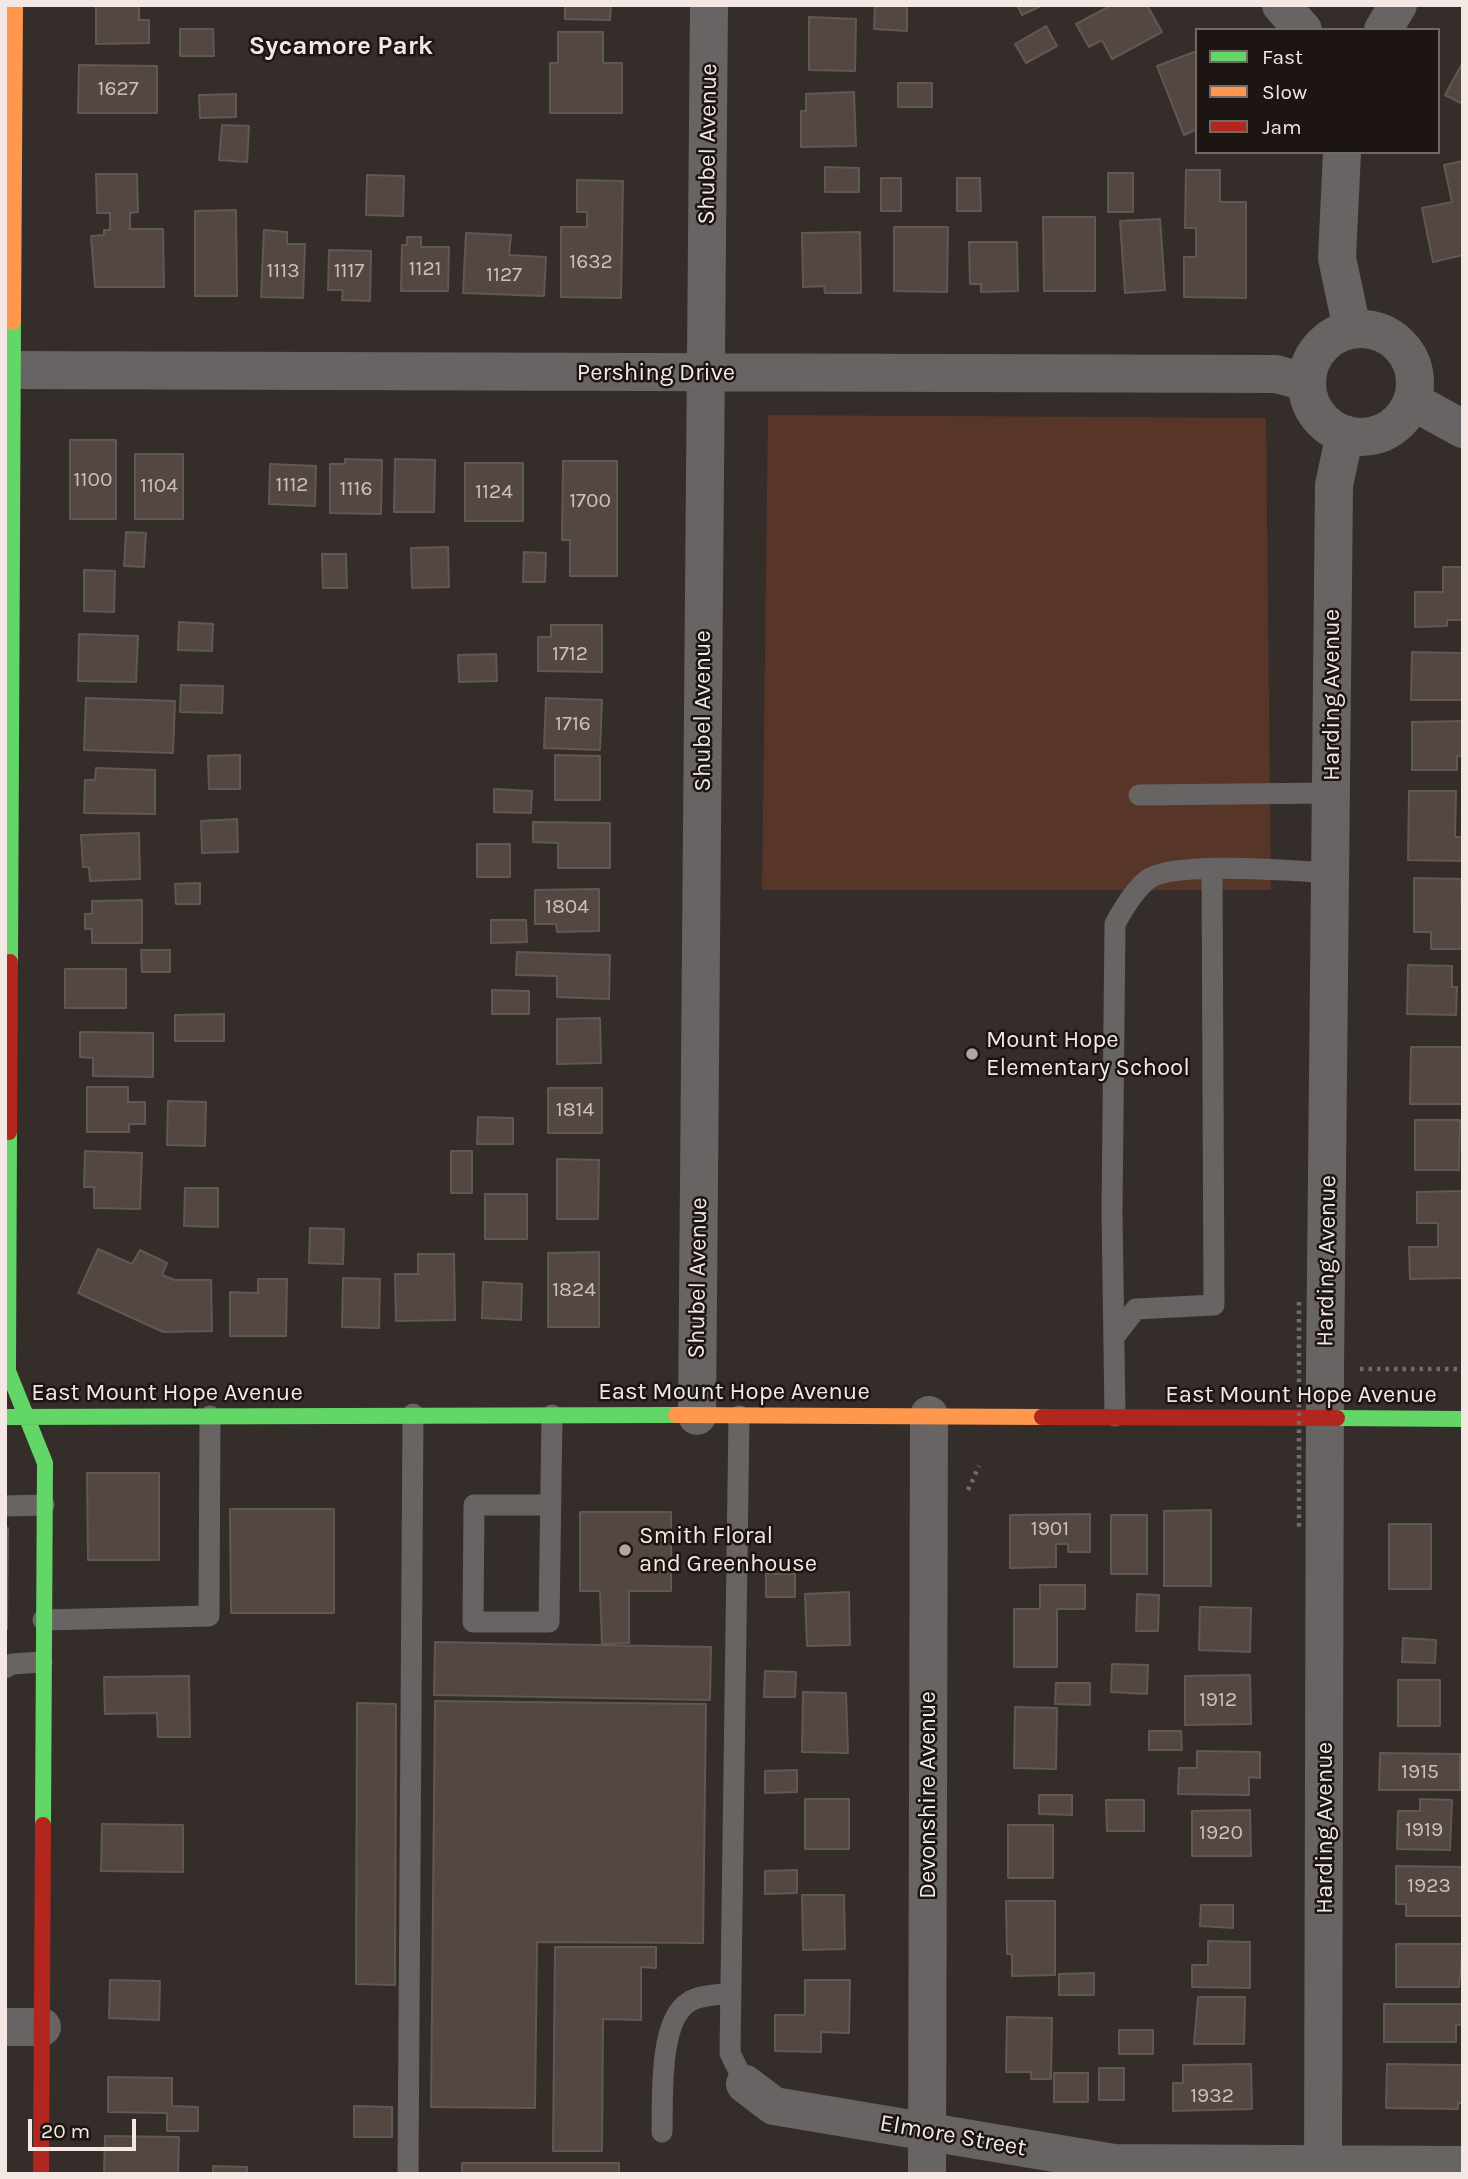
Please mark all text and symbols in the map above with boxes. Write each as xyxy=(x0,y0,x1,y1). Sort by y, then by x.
legend xyxy=(1195,28,1440,154)
district label: Sycamore Park xyxy=(249,31,433,63)
text: Fast xyxy=(1262,45,1303,69)
street label: Shubel Avenue xyxy=(692,63,724,225)
house number: 1627 xyxy=(98,76,138,102)
text: Slow xyxy=(1262,80,1307,104)
text: Jam xyxy=(1262,115,1302,139)
house number: 1632 xyxy=(569,249,613,275)
house number: 1121 xyxy=(409,256,441,282)
house number: 1113 xyxy=(266,258,300,284)
house number: 1117 xyxy=(334,258,364,284)
house number: 1127 xyxy=(486,262,522,288)
street label: Pershing Drive xyxy=(577,359,735,387)
house number: 1100 xyxy=(74,467,112,493)
house number: 1112 xyxy=(276,472,308,498)
house number: 1104 xyxy=(140,473,178,499)
house number: 1116 xyxy=(340,476,372,502)
house number: 1124 xyxy=(475,479,513,505)
house number: 1700 xyxy=(569,488,611,514)
street label: Harding Avenue xyxy=(1318,609,1346,781)
street label: Shubel Avenue xyxy=(689,630,717,792)
house number: 1712 xyxy=(552,641,588,667)
house number: 1716 xyxy=(555,711,591,737)
house number: 1804 xyxy=(545,894,589,920)
place label: Mount Hope Elementary School xyxy=(986,1026,1190,1082)
marker: Mount Hope Elementary School xyxy=(964,1046,980,1062)
house number: 1814 xyxy=(556,1097,594,1123)
street label: Harding Avenue xyxy=(1311,1175,1343,1347)
street label: Shubel Avenue xyxy=(682,1197,714,1359)
house number: 1824 xyxy=(552,1277,596,1303)
street label: East Mount Hope Avenue xyxy=(598,1378,870,1406)
street label: East Mount Hope Avenue xyxy=(31,1379,303,1407)
street label: East Mount Hope Avenue xyxy=(1165,1381,1437,1409)
house number: 1901 xyxy=(1031,1516,1069,1542)
place label: Smith Floral and Greenhouse xyxy=(639,1522,817,1578)
marker: Smith Floral and Greenhouse xyxy=(617,1542,633,1558)
house number: 1912 xyxy=(1199,1687,1237,1713)
street label: Devonshire Avenue xyxy=(914,1691,942,1899)
street label: Harding Avenue xyxy=(1311,1742,1339,1914)
house number: 1915 xyxy=(1401,1759,1439,1785)
house number: 1919 xyxy=(1405,1817,1443,1843)
house number: 1920 xyxy=(1199,1820,1243,1846)
house number: 1923 xyxy=(1407,1873,1451,1899)
house number: 1932 xyxy=(1190,2083,1234,2109)
scale bar xyxy=(32,2106,140,2150)
street label: Elmore Street xyxy=(877,2109,1029,2163)
text: 20 m xyxy=(41,2119,90,2143)

